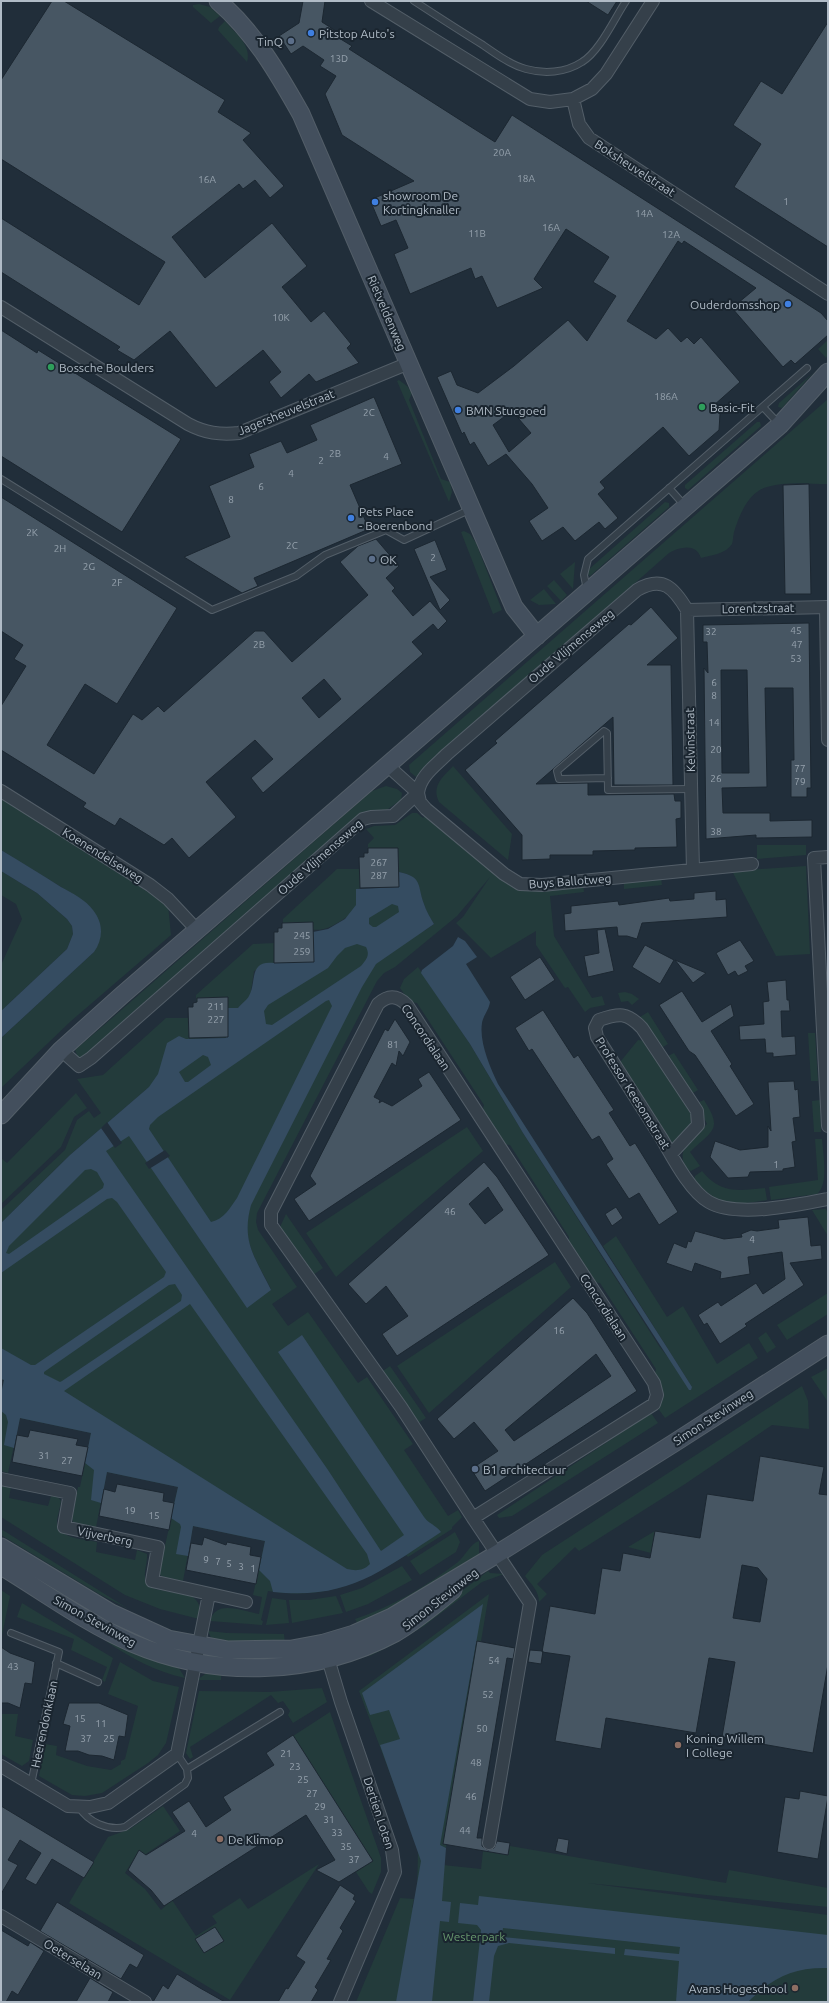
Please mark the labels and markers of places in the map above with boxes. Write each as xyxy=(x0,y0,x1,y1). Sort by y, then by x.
place label: Pitstop Auto's xyxy=(319,27,395,40)
marker: Pitstop Auto's xyxy=(306,28,316,38)
place label: TinQ xyxy=(257,35,283,48)
marker: TinQ xyxy=(286,36,296,46)
place label: showroom De Kortingknaller xyxy=(383,189,460,216)
marker: showroom De Kortingknaller xyxy=(370,197,380,207)
place label: Ouderdomsshop xyxy=(690,298,780,311)
marker: Ouderdomsshop xyxy=(783,299,793,309)
place label: Bossche Boulders xyxy=(59,361,154,374)
marker: Bossche Boulders xyxy=(46,362,56,372)
place label: Basic-Fit xyxy=(710,401,755,414)
marker: Basic-Fit xyxy=(697,402,707,412)
place label: BMN Stucgoed xyxy=(466,404,546,417)
marker: BMN Stucgoed xyxy=(453,405,463,415)
place label: Pets Place - Boerenbond xyxy=(359,505,432,532)
marker: Pets Place - Boerenbond xyxy=(346,513,356,523)
place label: OK xyxy=(380,553,397,566)
marker: OK xyxy=(367,554,377,564)
place label: B1 architectuur xyxy=(483,1463,567,1476)
marker: B1 architectuur xyxy=(470,1464,480,1474)
place label: Koning Willem I College xyxy=(686,1732,764,1759)
marker: Koning Willem I College xyxy=(673,1740,683,1750)
place label: De Klimop xyxy=(228,1833,284,1846)
marker: De Klimop xyxy=(215,1834,225,1844)
place label: Avans Hogeschool xyxy=(689,1982,787,1995)
marker: Avans Hogeschool xyxy=(790,1983,800,1993)

